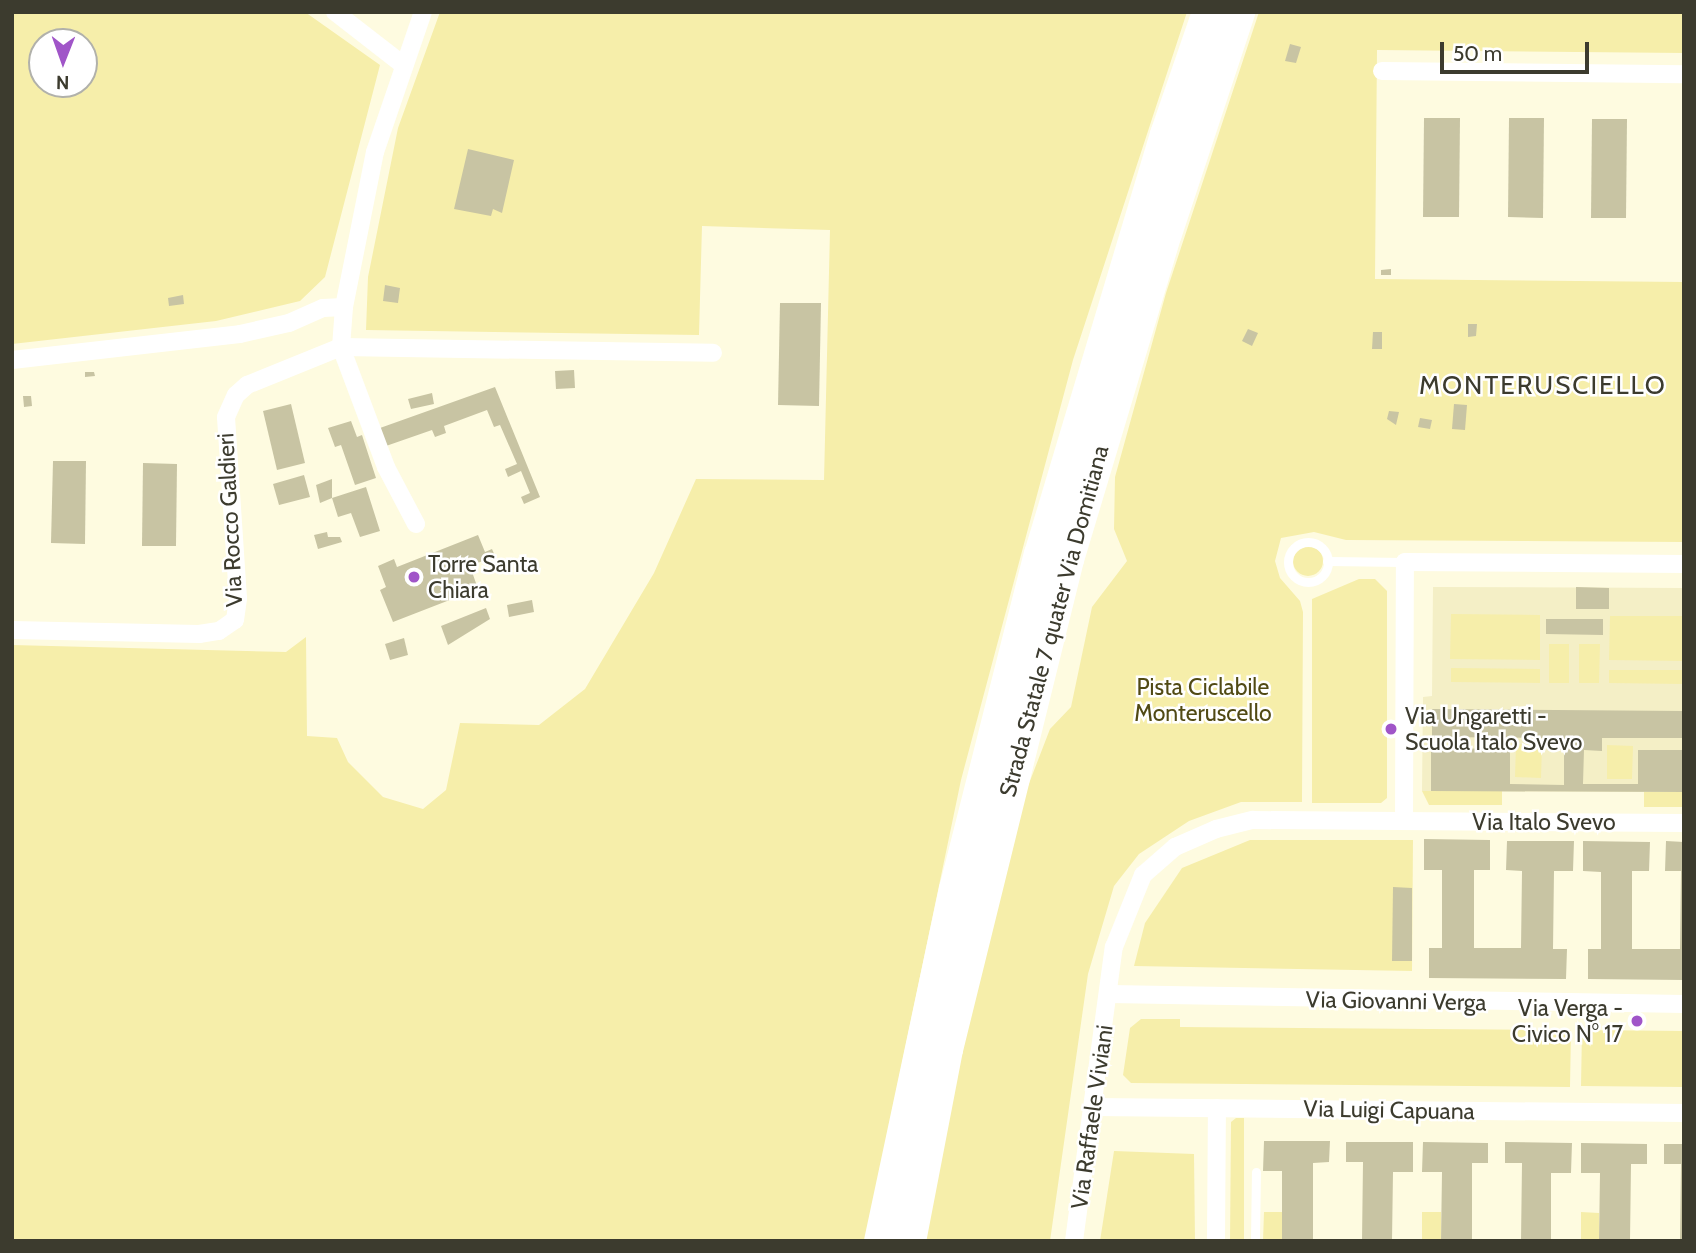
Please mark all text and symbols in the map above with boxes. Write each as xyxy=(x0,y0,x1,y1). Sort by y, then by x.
north arrow xyxy=(28,28,98,98)
scale bar xyxy=(1444,28,1593,72)
text: 50 m xyxy=(1453,41,1502,66)
text: N xyxy=(56,71,70,94)
district label: MONTERUSCIELLO xyxy=(1421,370,1665,402)
street label: Via Rocco Galdieri xyxy=(212,432,248,608)
street label: Strada Statale 7 quater Via Domitiana xyxy=(994,442,1114,800)
place label: Torre Santa Chiara xyxy=(428,550,538,604)
marker: Torre Santa Chiara xyxy=(406,569,422,585)
park label: Pista Ciclabile Monteruscello xyxy=(1134,673,1272,727)
place label: Via Ungaretti - Scuola Italo Svevo xyxy=(1405,702,1582,756)
marker: Via Ungaretti - Scuola Italo Svevo xyxy=(1383,721,1399,737)
street label: Via Italo Svevo xyxy=(1472,808,1616,836)
street label: Via Giovanni Verga xyxy=(1305,986,1487,1016)
place label: Via Verga - Civico N° 17 xyxy=(1512,994,1623,1048)
marker: Via Verga - Civico N° 17 xyxy=(1629,1013,1645,1029)
street label: Via Raffaele Viviani xyxy=(1065,1023,1119,1211)
street label: Via Luigi Capuana xyxy=(1303,1095,1475,1125)

